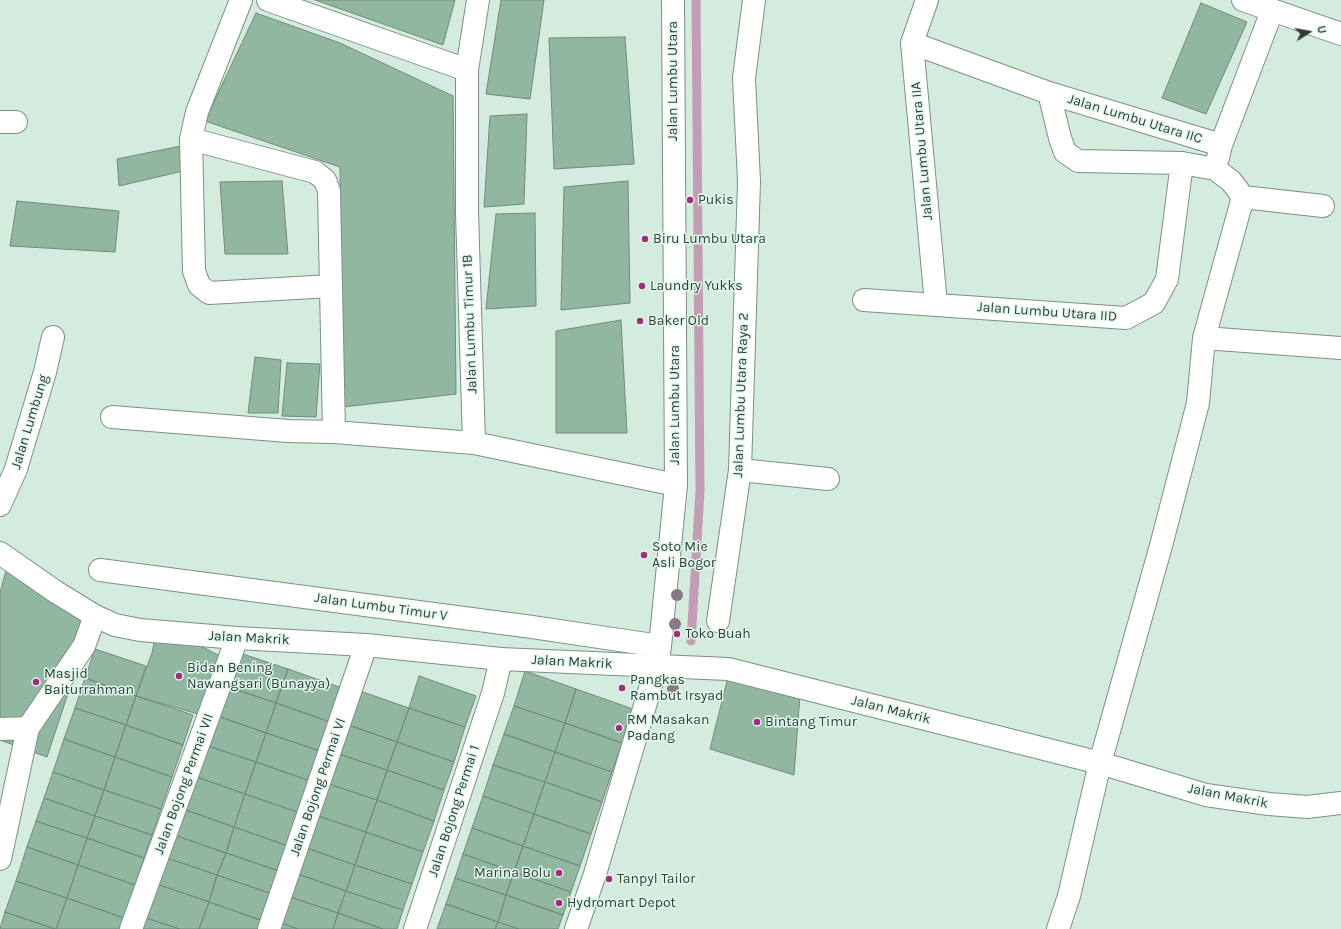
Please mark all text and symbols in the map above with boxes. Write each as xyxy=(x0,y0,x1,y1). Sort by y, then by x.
north arrow xyxy=(1289,12,1329,52)
street label: Jalan Lumbu Utara xyxy=(665,21,681,141)
text: U xyxy=(1314,25,1328,35)
street label: Jalan Lumbu Utara IIA xyxy=(908,81,936,221)
street label: Jalan Lumbu Utara IIC xyxy=(1066,91,1204,147)
place label: Pukis xyxy=(698,192,734,208)
marker: Pukis xyxy=(685,195,695,205)
place label: Biru Lumbu Utara xyxy=(653,231,766,247)
marker: Biru Lumbu Utara xyxy=(640,234,650,244)
street label: Jalan Lumbu Timur 1B xyxy=(459,254,481,394)
place label: Laundry Yukks xyxy=(650,278,743,294)
marker: Laundry Yukks xyxy=(637,281,647,291)
street label: Jalan Lumbu Utara IID xyxy=(976,299,1118,325)
street label: Jalan Lumbu Utara Raya 2 xyxy=(730,312,752,478)
place label: Baker Old xyxy=(648,313,709,329)
marker: Baker Old xyxy=(635,316,645,326)
street label: Jalan Lumbu Utara xyxy=(667,345,683,465)
street label: Jalan Lumbung xyxy=(8,373,52,471)
place label: Soto Mie Asli Bogor xyxy=(652,539,716,572)
marker: Soto Mie Asli Bogor xyxy=(639,550,649,560)
street label: Jalan Lumbu Timur V xyxy=(313,589,449,625)
place label: Toko Buah xyxy=(685,626,751,642)
street label: Jalan Makrik xyxy=(208,627,290,649)
marker: Toko Buah xyxy=(672,629,682,639)
street label: Jalan Makrik xyxy=(531,651,613,673)
place label: Bidan Bening Nawangsari (Bunayya) xyxy=(187,660,330,692)
place label: Masjid Baiturrahman xyxy=(44,666,134,698)
marker: Bidan Bening Nawangsari (Bunayya) xyxy=(174,671,184,681)
place label: Pangkas Rambut Irsyad xyxy=(630,672,723,704)
marker: Masjid Baiturrahman xyxy=(31,677,41,687)
marker: Pangkas Rambut Irsyad xyxy=(617,683,627,693)
street label: Jalan Makrik xyxy=(850,692,932,728)
street label: Jalan Bojong Permai VII xyxy=(151,711,217,857)
place label: RM Masakan Padang xyxy=(627,712,709,744)
place label: Bintang Timur xyxy=(765,714,857,730)
street label: Jalan Bojong Permai VI xyxy=(286,716,350,858)
marker: Bintang Timur xyxy=(752,717,762,727)
marker: RM Masakan Padang xyxy=(614,723,624,733)
street label: Jalan Bojong Permai 1 xyxy=(425,743,483,879)
street label: Jalan Makrik xyxy=(1186,780,1270,812)
place label: Marina Bolu xyxy=(474,865,551,881)
marker: Marina Bolu xyxy=(554,868,564,878)
place label: Tanpyl Tailor xyxy=(617,871,695,887)
marker: Tanpyl Tailor xyxy=(604,874,614,884)
place label: Hydromart Depot xyxy=(567,895,676,911)
marker: Hydromart Depot xyxy=(554,898,564,908)

